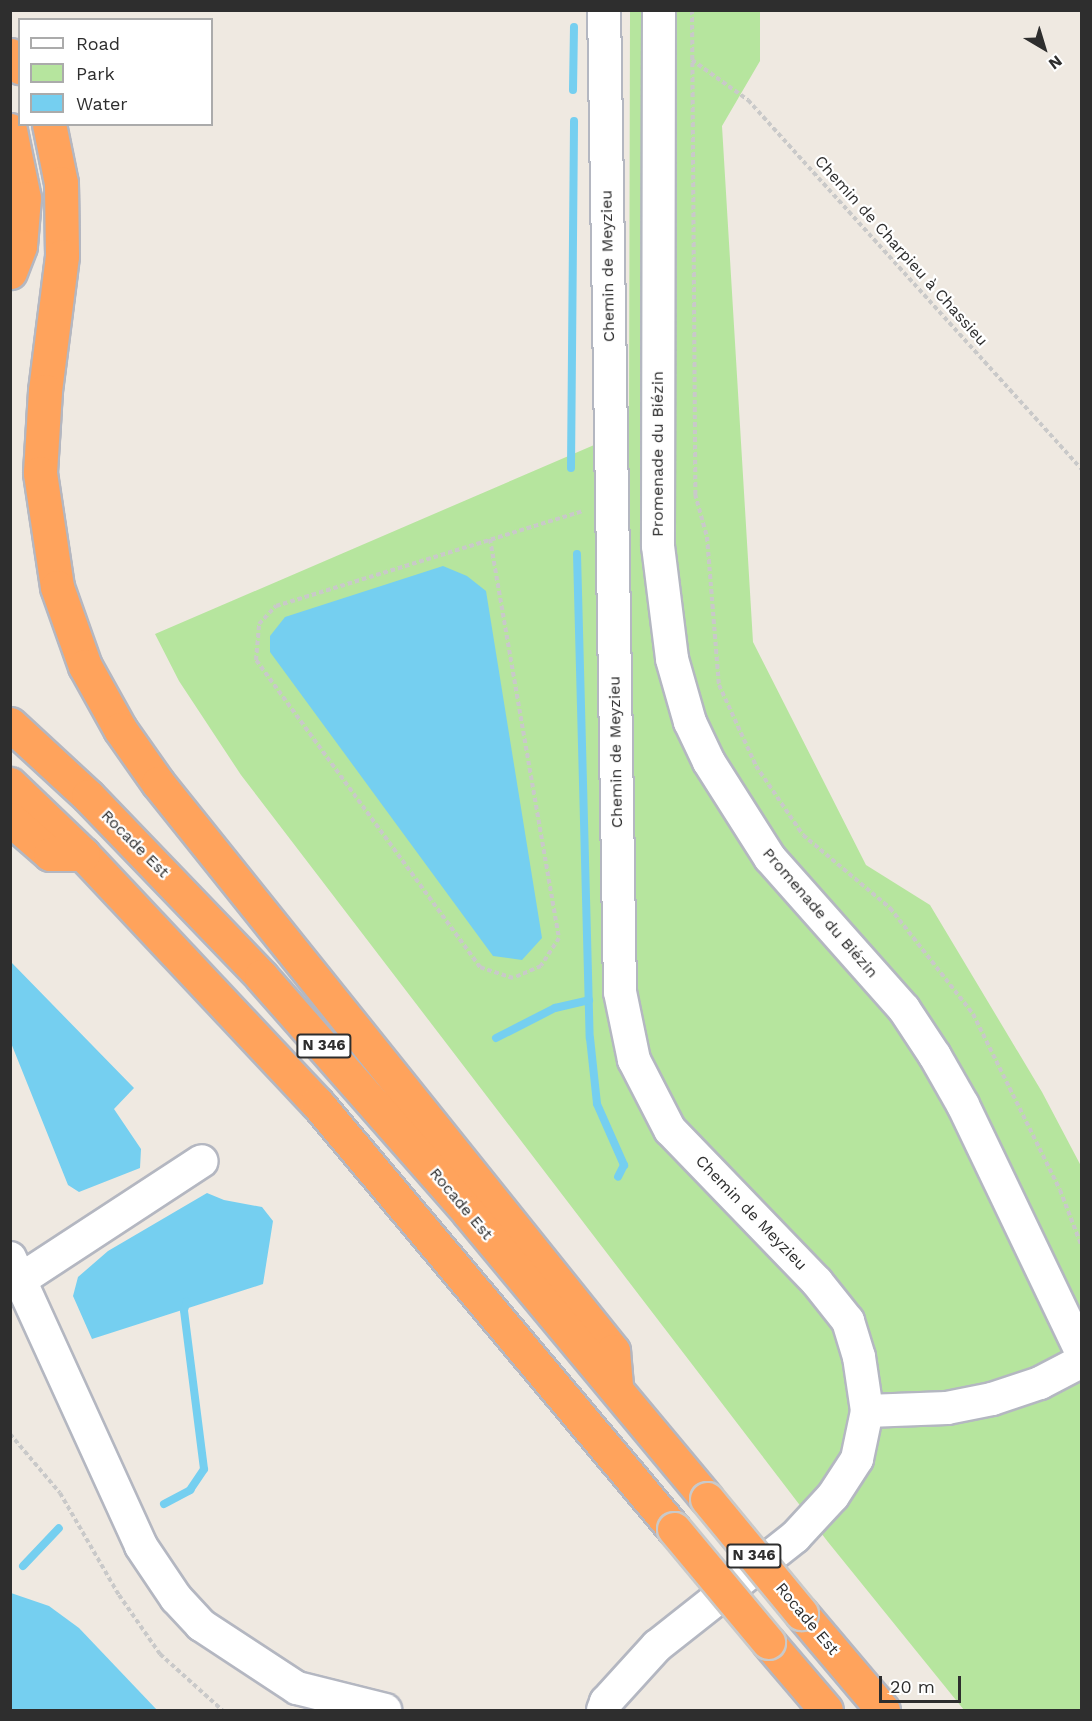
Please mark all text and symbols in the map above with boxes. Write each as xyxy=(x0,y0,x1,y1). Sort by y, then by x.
legend xyxy=(18,18,213,126)
north arrow xyxy=(1014,18,1074,78)
text: Road xyxy=(76,33,120,54)
text: N xyxy=(1045,51,1066,74)
text: Park xyxy=(76,63,115,84)
text: Water xyxy=(76,93,128,114)
street label: Chemin de Charpieu à Chassieu xyxy=(810,152,992,350)
street label: Chemin de Meyzieu xyxy=(597,190,619,342)
street label: Promenade du Biézin xyxy=(648,371,668,537)
street label: Chemin de Meyzieu xyxy=(605,676,627,828)
street label: Rocade Est xyxy=(97,806,173,882)
street label: Promenade du Biézin xyxy=(758,844,882,982)
road number: N 346 xyxy=(296,1034,352,1058)
street label: Chemin de Meyzieu xyxy=(691,1152,811,1274)
street label: Rocade Est xyxy=(425,1164,497,1244)
road number: N 346 xyxy=(726,1544,783,1568)
street label: Rocade Est xyxy=(771,1579,843,1659)
scale bar xyxy=(882,1664,964,1702)
text: 20 m xyxy=(890,1676,935,1697)

